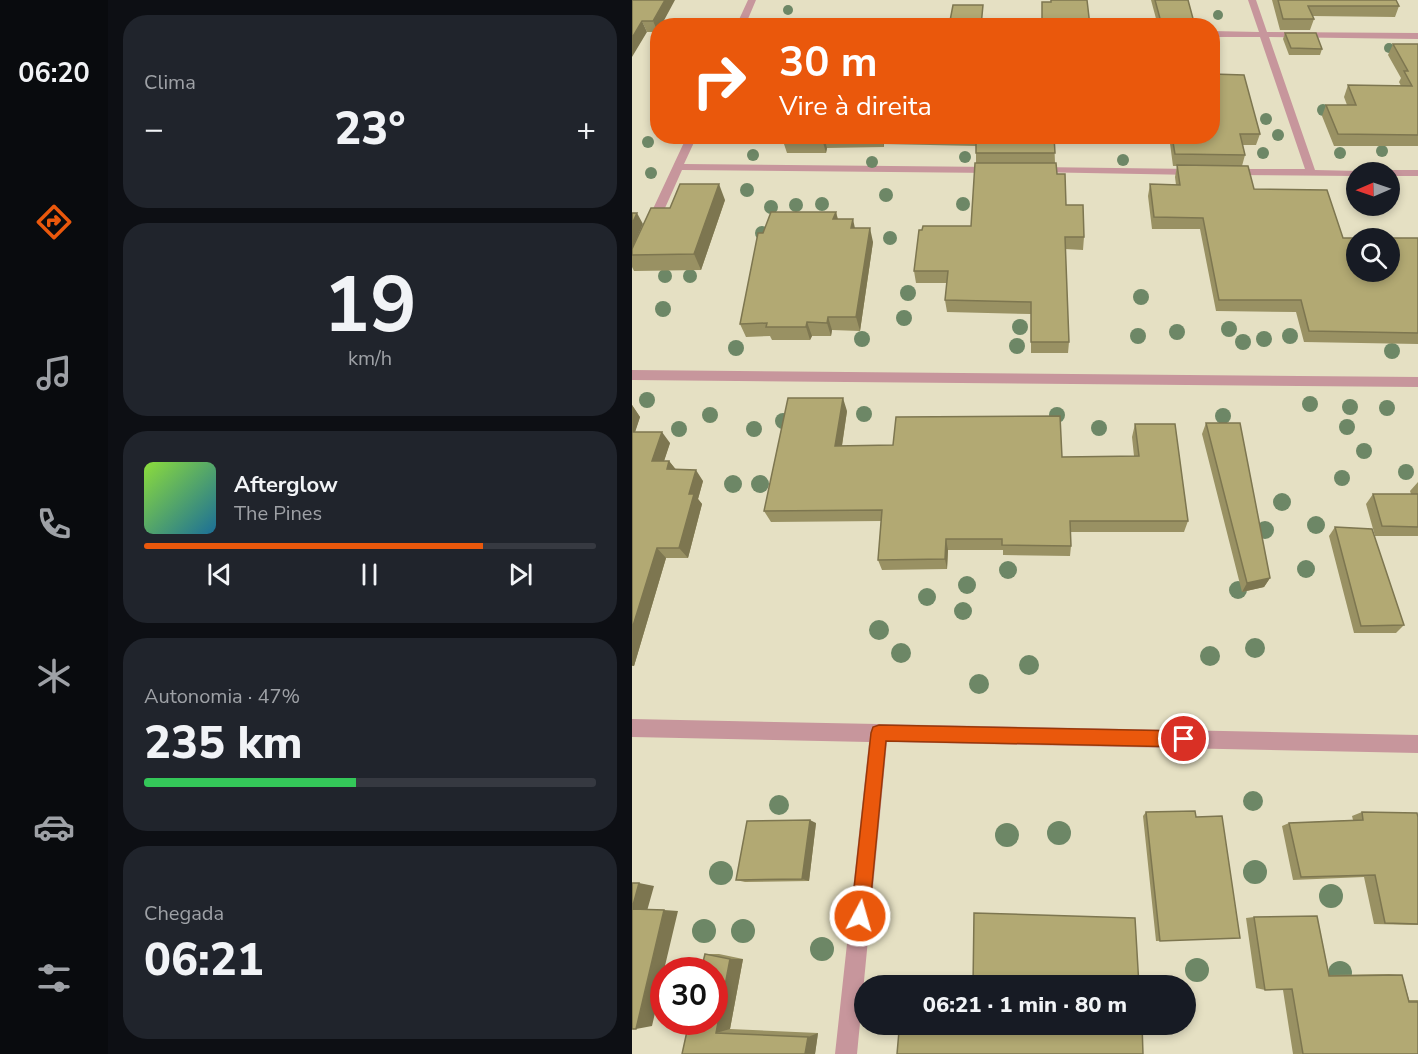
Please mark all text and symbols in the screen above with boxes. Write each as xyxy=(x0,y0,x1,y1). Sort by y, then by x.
text: 30 m xyxy=(779,34,878,91)
icon: right xyxy=(680,42,758,120)
text: 06:20 xyxy=(18,55,90,92)
text: Clima xyxy=(144,69,196,96)
text: Vire à direita xyxy=(779,88,932,125)
text: 23° xyxy=(334,99,406,160)
text: − xyxy=(144,107,164,152)
text: + xyxy=(576,107,596,152)
north arrow xyxy=(1346,162,1400,216)
map controls xyxy=(1346,162,1400,282)
icon: directions xyxy=(33,201,75,243)
button: search xyxy=(1346,228,1400,282)
text: 19 xyxy=(323,252,417,359)
text: km/h xyxy=(348,345,392,372)
icon: music xyxy=(33,352,75,394)
text: Afterglow xyxy=(234,470,338,500)
text: The Pines xyxy=(234,500,322,527)
icon: phone xyxy=(33,503,75,545)
icon: previous xyxy=(203,558,236,591)
icon: pause xyxy=(353,558,386,591)
icon: next xyxy=(504,558,537,591)
icon: climate xyxy=(33,655,75,697)
text: Autonomia · 47% xyxy=(144,683,300,710)
text: 235 km xyxy=(144,713,303,774)
pin xyxy=(1158,713,1209,764)
icon: arrive xyxy=(1167,722,1200,755)
icon: car xyxy=(33,806,75,848)
position arrow xyxy=(828,884,892,948)
text: Chegada xyxy=(144,900,224,927)
text: 06:21 xyxy=(144,930,264,991)
icon: filters xyxy=(33,957,75,999)
speed limit sign: 30 xyxy=(650,957,728,1035)
text: 06:21 · 1 min · 80 m xyxy=(923,990,1127,1020)

